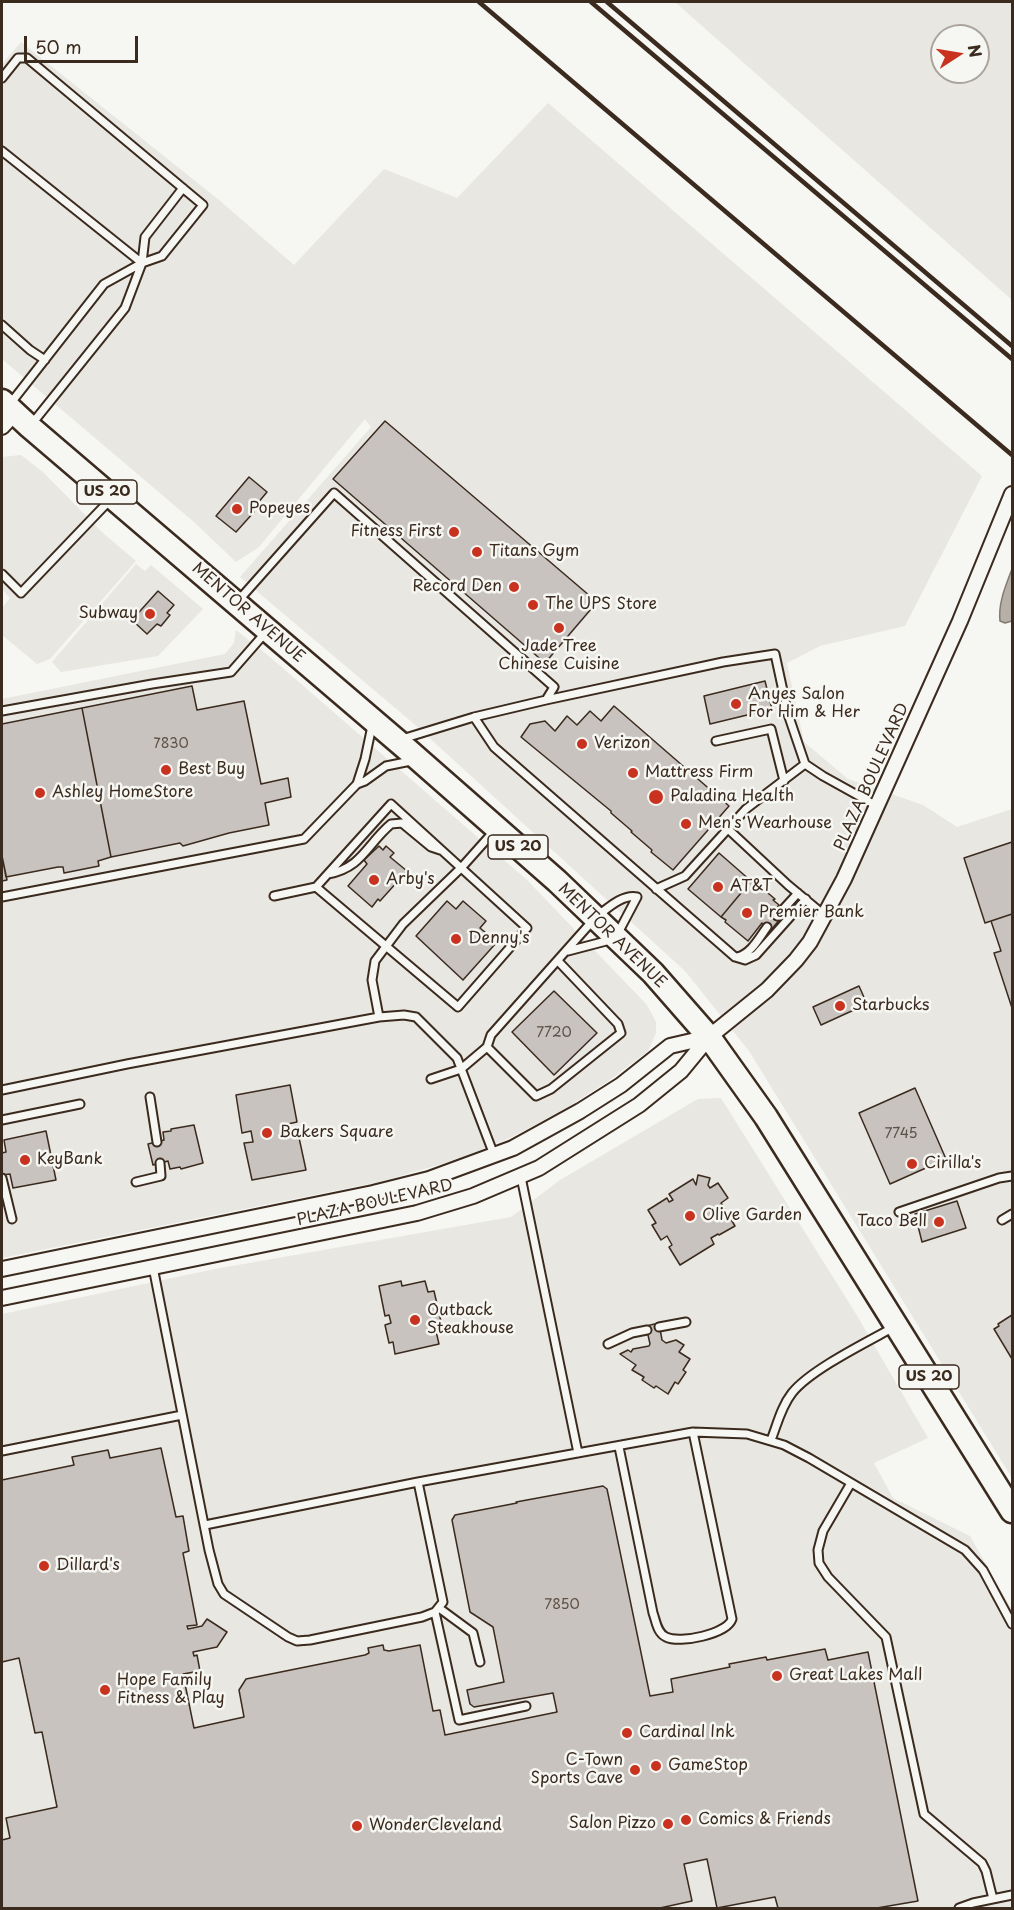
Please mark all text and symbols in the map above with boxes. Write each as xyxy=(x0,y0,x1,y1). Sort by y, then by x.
scale bar xyxy=(27,24,141,62)
north arrow xyxy=(930,24,990,84)
text: 50 m xyxy=(35,33,82,60)
text: N xyxy=(963,42,989,59)
road number: US 20 xyxy=(77,480,137,504)
place label: Popeyes xyxy=(249,499,310,519)
marker: Popeyes xyxy=(230,502,244,516)
place label: Fitness First xyxy=(350,522,442,542)
marker: Fitness First xyxy=(447,525,461,539)
place label: Titans Gym xyxy=(489,542,579,562)
marker: Titans Gym xyxy=(470,545,484,559)
street label: MENTOR AVENUE xyxy=(188,559,308,667)
place label: Record Den xyxy=(413,577,502,597)
marker: Record Den xyxy=(507,580,521,594)
place label: The UPS Store xyxy=(545,595,657,615)
marker: The UPS Store xyxy=(526,598,540,612)
place label: Subway xyxy=(79,604,138,624)
marker: Subway xyxy=(143,607,157,621)
marker: Jade Tree Chinese Cuisine xyxy=(552,621,566,635)
place label: Jade Tree Chinese Cuisine xyxy=(498,637,620,675)
place label: Anyes Salon For Him & Her xyxy=(748,685,860,723)
marker: Anyes Salon For Him & Her xyxy=(729,697,743,711)
street label: PLAZA BOULEVARD xyxy=(831,700,913,854)
place label: Verizon xyxy=(594,734,650,754)
house number: 7830 xyxy=(153,736,189,752)
marker: Verizon xyxy=(575,737,589,751)
place label: Best Buy xyxy=(178,760,245,780)
marker: Best Buy xyxy=(159,763,173,777)
place label: Mattress Firm xyxy=(645,763,753,783)
marker: Mattress Firm xyxy=(626,766,640,780)
place label: Ashley HomeStore xyxy=(52,783,193,803)
marker: Ashley HomeStore xyxy=(33,786,47,800)
place label: Paladina Health xyxy=(670,787,794,807)
marker: Paladina Health xyxy=(647,788,665,806)
place label: Men's Wearhouse xyxy=(698,814,832,834)
marker: Men's Wearhouse xyxy=(679,817,693,831)
road number: US 20 xyxy=(488,835,548,859)
place label: Arby's xyxy=(386,870,435,890)
marker: Arby's xyxy=(367,873,381,887)
place label: AT&T xyxy=(730,877,773,897)
street label: MENTOR AVENUE xyxy=(554,879,670,993)
marker: AT&T xyxy=(711,880,725,894)
place label: Premier Bank xyxy=(759,903,864,923)
marker: Premier Bank xyxy=(740,906,754,920)
place label: Denny's xyxy=(468,929,529,949)
marker: Denny's xyxy=(449,932,463,946)
place label: Starbucks xyxy=(852,996,929,1016)
marker: Starbucks xyxy=(833,999,847,1013)
house number: 7720 xyxy=(536,1025,572,1041)
place label: Bakers Square xyxy=(279,1123,393,1143)
marker: Bakers Square xyxy=(260,1126,274,1140)
house number: 7745 xyxy=(884,1126,918,1142)
place label: KeyBank xyxy=(37,1150,102,1170)
marker: KeyBank xyxy=(18,1153,32,1167)
place label: Cirilla's xyxy=(924,1154,981,1174)
marker: Cirilla's xyxy=(905,1157,919,1171)
street label: PLAZA BOULEVARD xyxy=(295,1176,455,1230)
place label: Olive Garden xyxy=(702,1206,802,1226)
marker: Olive Garden xyxy=(683,1209,697,1223)
place label: Taco Bell xyxy=(857,1212,927,1232)
marker: Taco Bell xyxy=(932,1215,946,1229)
place label: Outback Steakhouse xyxy=(427,1301,514,1339)
marker: Outback Steakhouse xyxy=(408,1313,422,1327)
road number: US 20 xyxy=(899,1365,959,1389)
place label: Dillard's xyxy=(56,1556,120,1576)
marker: Dillard's xyxy=(37,1559,51,1573)
house number: 7850 xyxy=(544,1597,580,1613)
place label: Great Lakes Mall xyxy=(789,1666,922,1686)
marker: Great Lakes Mall xyxy=(770,1669,784,1683)
place label: Hope Family Fitness & Play xyxy=(117,1671,225,1709)
marker: Hope Family Fitness & Play xyxy=(98,1683,112,1697)
place label: Cardinal Ink xyxy=(639,1723,735,1743)
marker: Cardinal Ink xyxy=(620,1726,634,1740)
place label: C-Town Sports Cave xyxy=(531,1751,623,1789)
place label: GameStop xyxy=(668,1756,748,1776)
marker: GameStop xyxy=(649,1759,663,1773)
marker: C-Town Sports Cave xyxy=(628,1763,642,1777)
place label: Comics & Friends xyxy=(698,1810,831,1830)
marker: Comics & Friends xyxy=(679,1813,693,1827)
place label: Salon Pizzo xyxy=(569,1814,656,1834)
place label: WonderCleveland xyxy=(369,1816,502,1836)
marker: Salon Pizzo xyxy=(661,1817,675,1831)
marker: WonderCleveland xyxy=(350,1819,364,1833)

